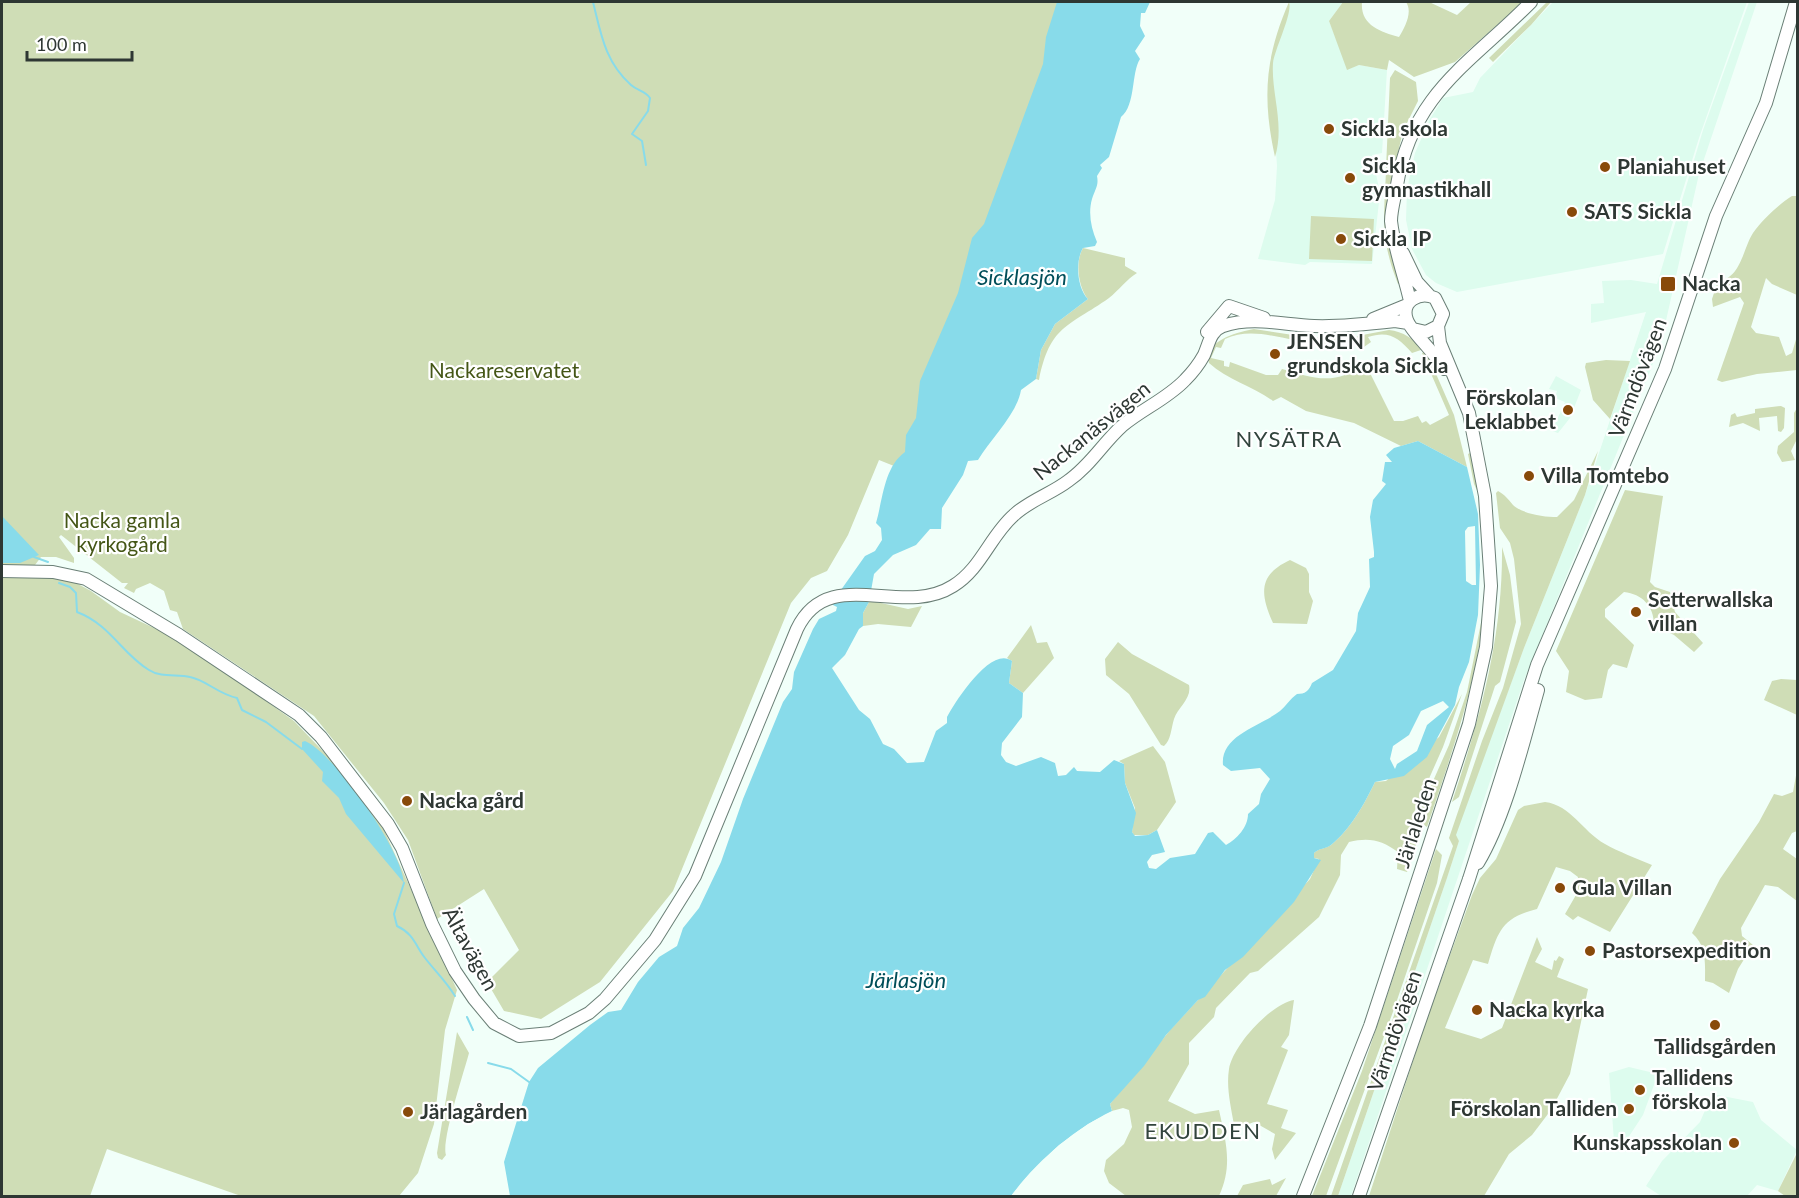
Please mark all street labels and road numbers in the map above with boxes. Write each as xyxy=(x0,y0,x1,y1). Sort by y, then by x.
street label: Värmdövägen xyxy=(1602,314,1671,441)
street label: Nackanäsvägen xyxy=(1028,375,1154,485)
street label: Järlaleden xyxy=(1388,775,1441,870)
street label: Ältavägen xyxy=(438,902,504,994)
street label: Värmdövägen xyxy=(1361,967,1426,1094)

